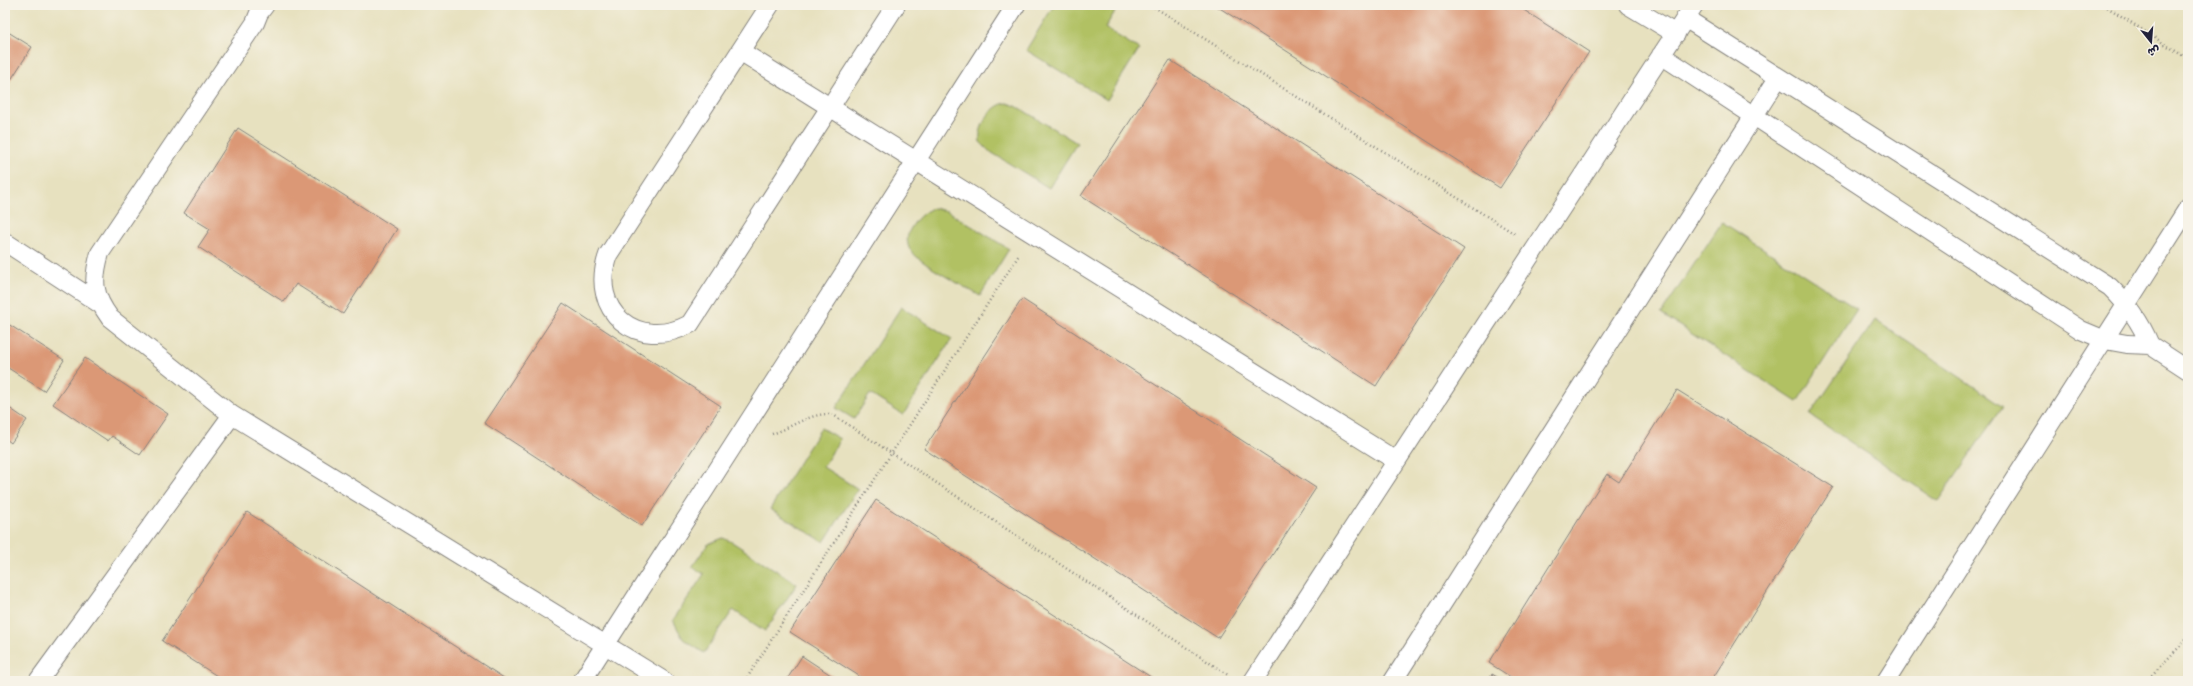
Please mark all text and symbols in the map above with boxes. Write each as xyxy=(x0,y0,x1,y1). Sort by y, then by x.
north arrow xyxy=(2131,22,2171,62)
text: ش xyxy=(2146,43,2162,61)

